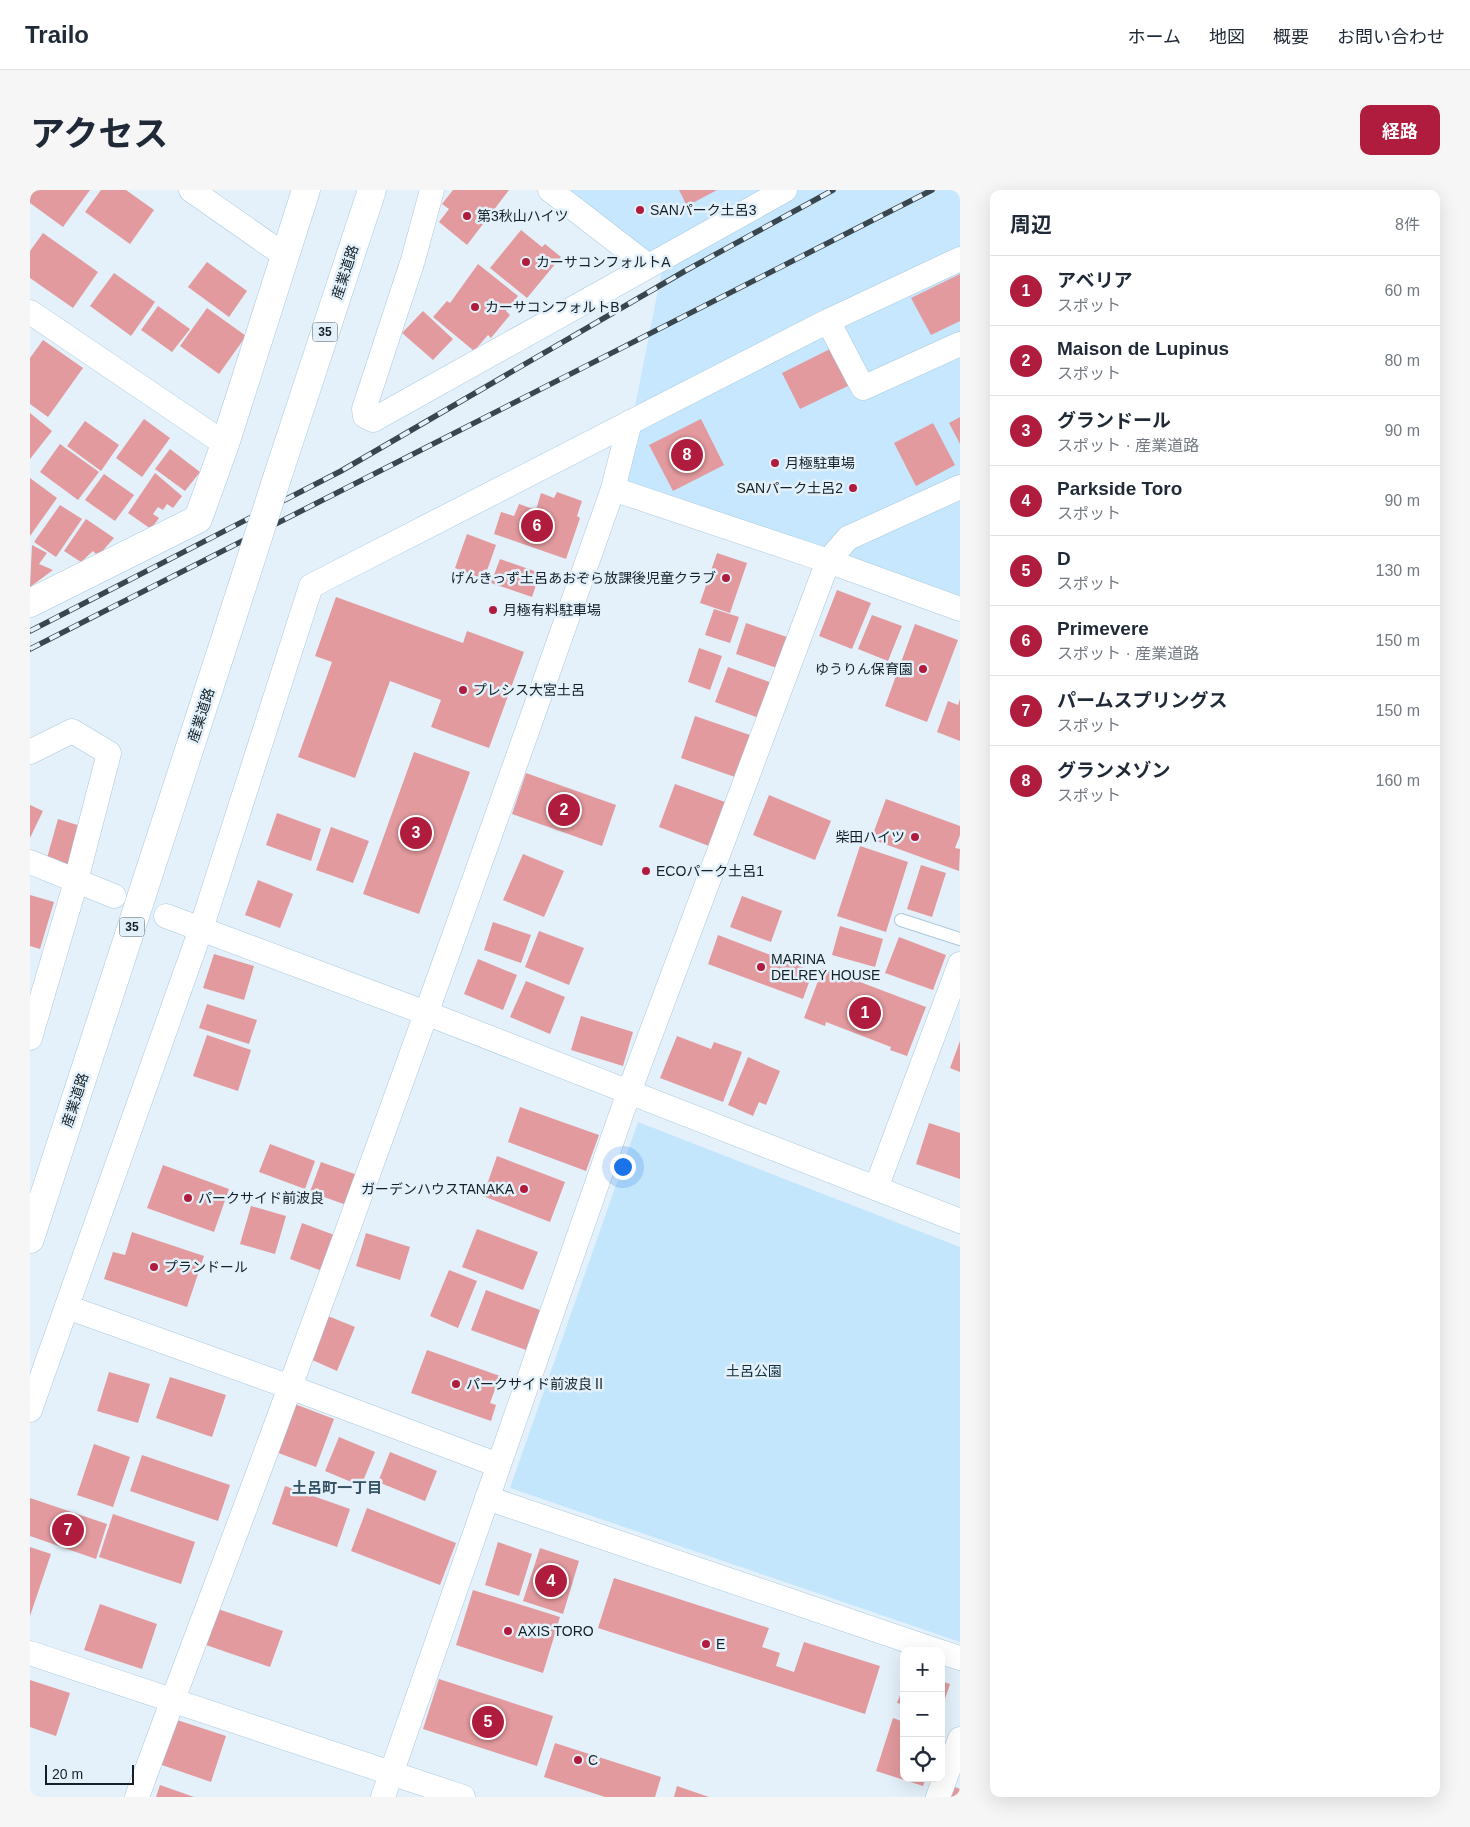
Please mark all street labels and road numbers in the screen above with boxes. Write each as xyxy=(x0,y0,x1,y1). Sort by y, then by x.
street label: 産業道路 xyxy=(329,243,361,301)
road number: 35 xyxy=(312,322,338,342)
street label: 産業道路 xyxy=(185,686,217,744)
road number: 35 xyxy=(120,918,144,936)
street label: 産業道路 xyxy=(59,1071,91,1129)

